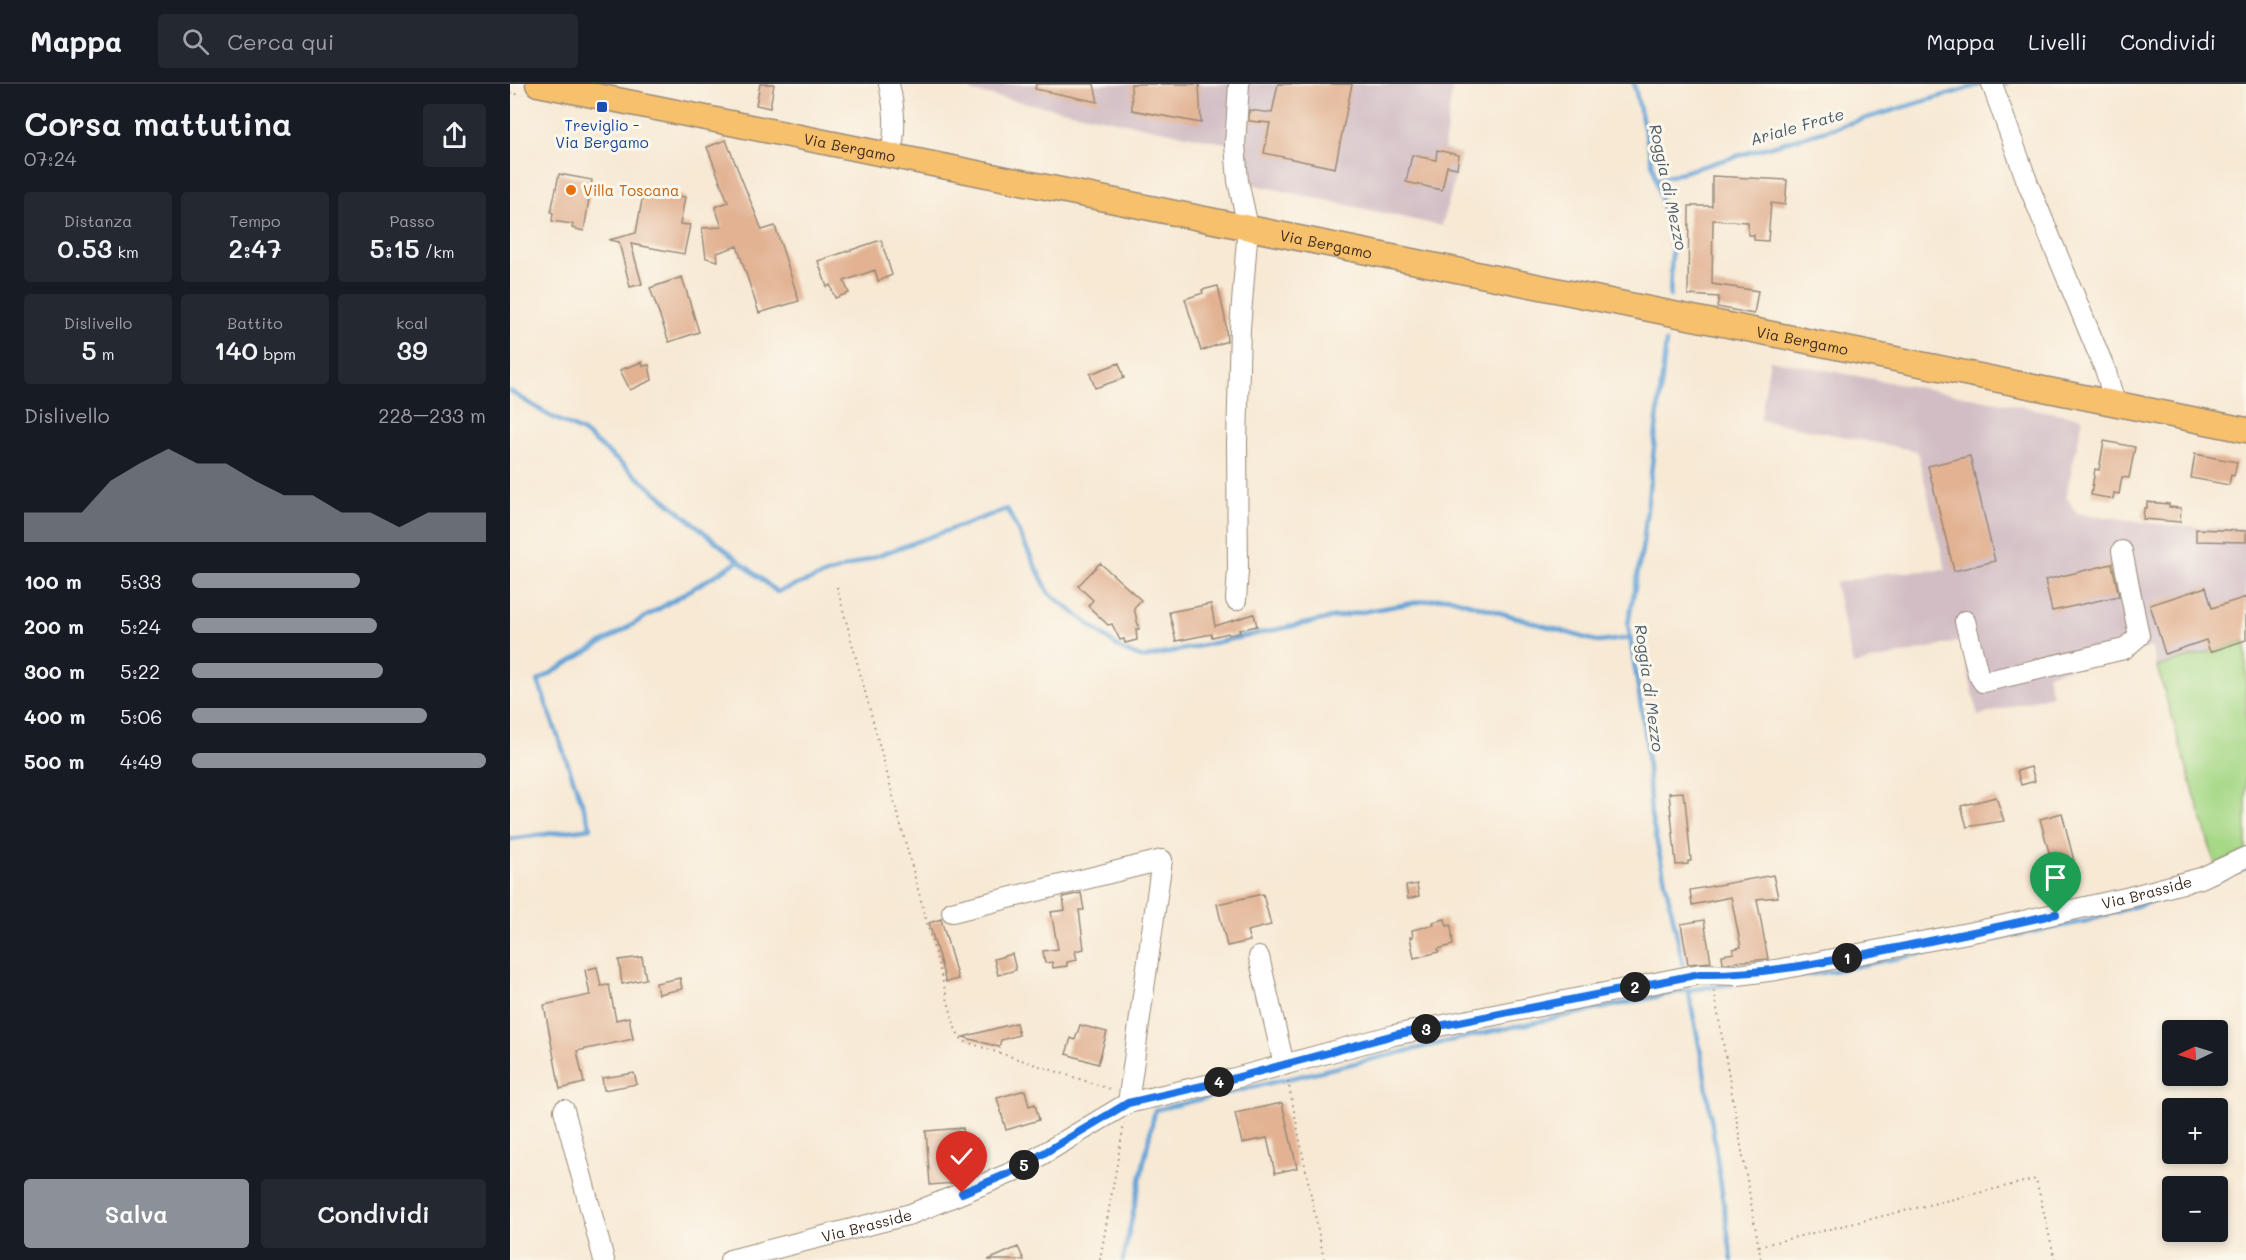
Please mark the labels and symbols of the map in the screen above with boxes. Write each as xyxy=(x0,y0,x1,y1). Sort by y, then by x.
marker: Treviglio - Via Bergamo xyxy=(595,100,609,114)
water label: Ariale Frate xyxy=(1748,103,1847,149)
place label: Treviglio - Via Bergamo xyxy=(555,115,649,152)
water label: Roggia di Mezzo xyxy=(1645,122,1693,252)
street label: Via Bergamo xyxy=(802,128,898,166)
place label: Villa Toscana xyxy=(583,180,679,200)
marker: Villa Toscana xyxy=(564,183,578,197)
street label: Via Bergamo xyxy=(1278,225,1374,263)
street label: Via Bergamo xyxy=(1755,321,1850,359)
water label: Roggia di Mezzo xyxy=(1631,623,1669,754)
pin xyxy=(2030,852,2081,914)
street label: Via Brasside xyxy=(2100,871,2194,913)
pin: 1 xyxy=(1832,943,1862,973)
pin: 2 xyxy=(1620,972,1650,1002)
pin: 3 xyxy=(1411,1014,1441,1044)
north arrow xyxy=(2162,1020,2228,1086)
pin: 4 xyxy=(1204,1067,1234,1097)
pin xyxy=(936,1131,987,1193)
pin: 5 xyxy=(1009,1150,1039,1180)
street label: Via Brasside xyxy=(819,1204,914,1246)

